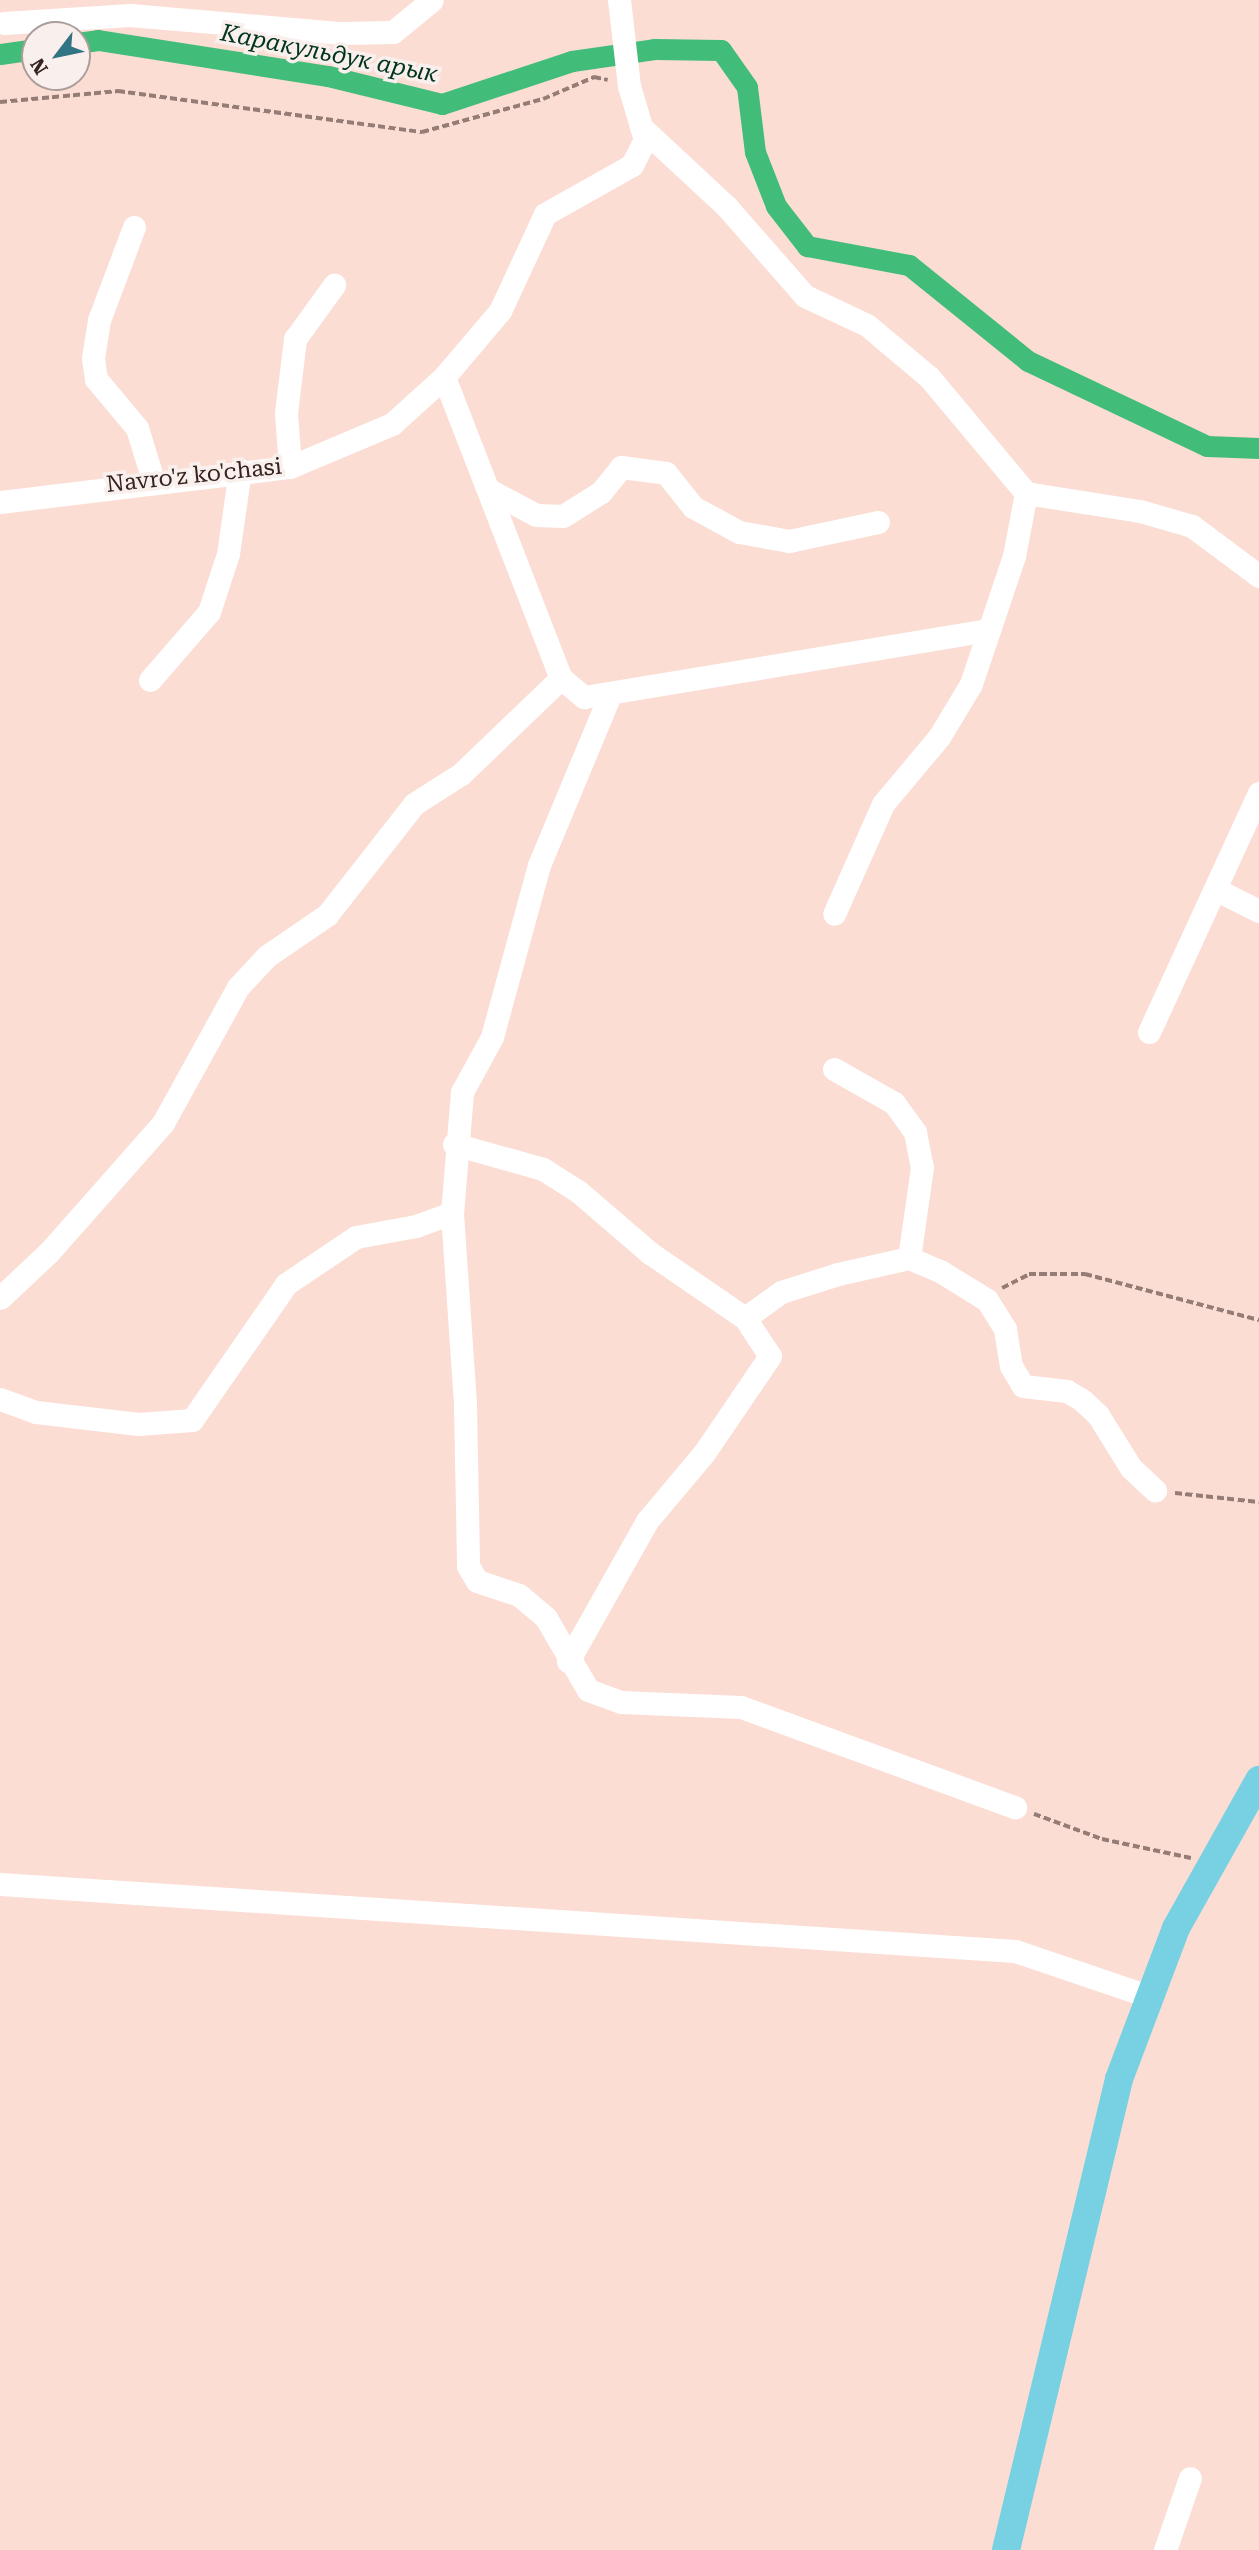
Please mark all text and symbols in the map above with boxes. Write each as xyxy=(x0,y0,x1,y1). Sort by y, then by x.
water label: Каракульдук арык xyxy=(218,19,440,89)
north arrow xyxy=(21,21,91,91)
text: N xyxy=(26,54,53,79)
street label: Navro'z ko'chasi xyxy=(105,453,283,499)

